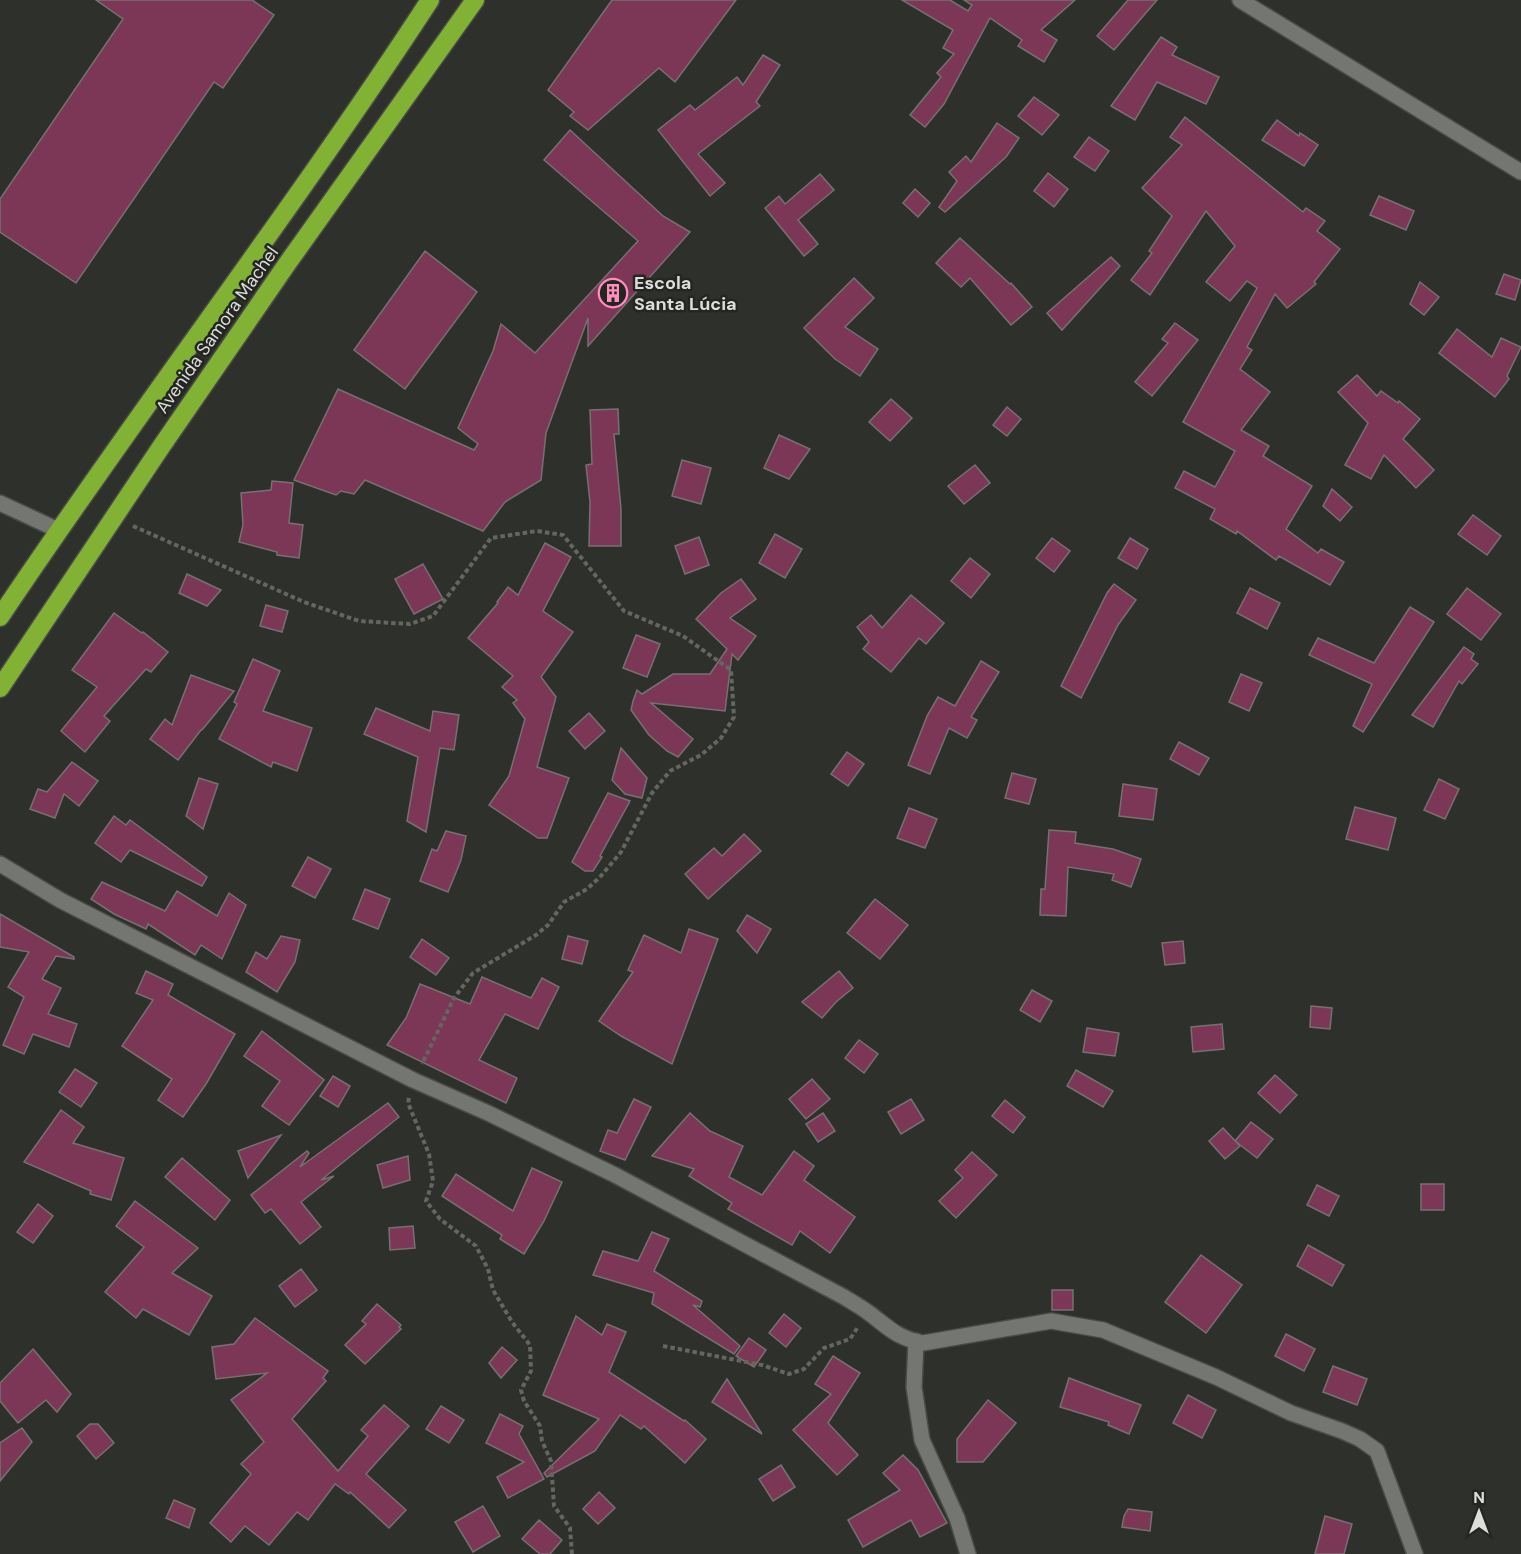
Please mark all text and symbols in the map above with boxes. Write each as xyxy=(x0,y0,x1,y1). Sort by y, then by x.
street label: Avenida Samora Machel xyxy=(150,242,284,418)
place label: Escola Santa Lúcia xyxy=(634,271,737,316)
building icon: Escola Santa Lúcia xyxy=(597,277,629,309)
north arrow xyxy=(1449,1482,1509,1542)
text: N xyxy=(1473,1487,1485,1508)

